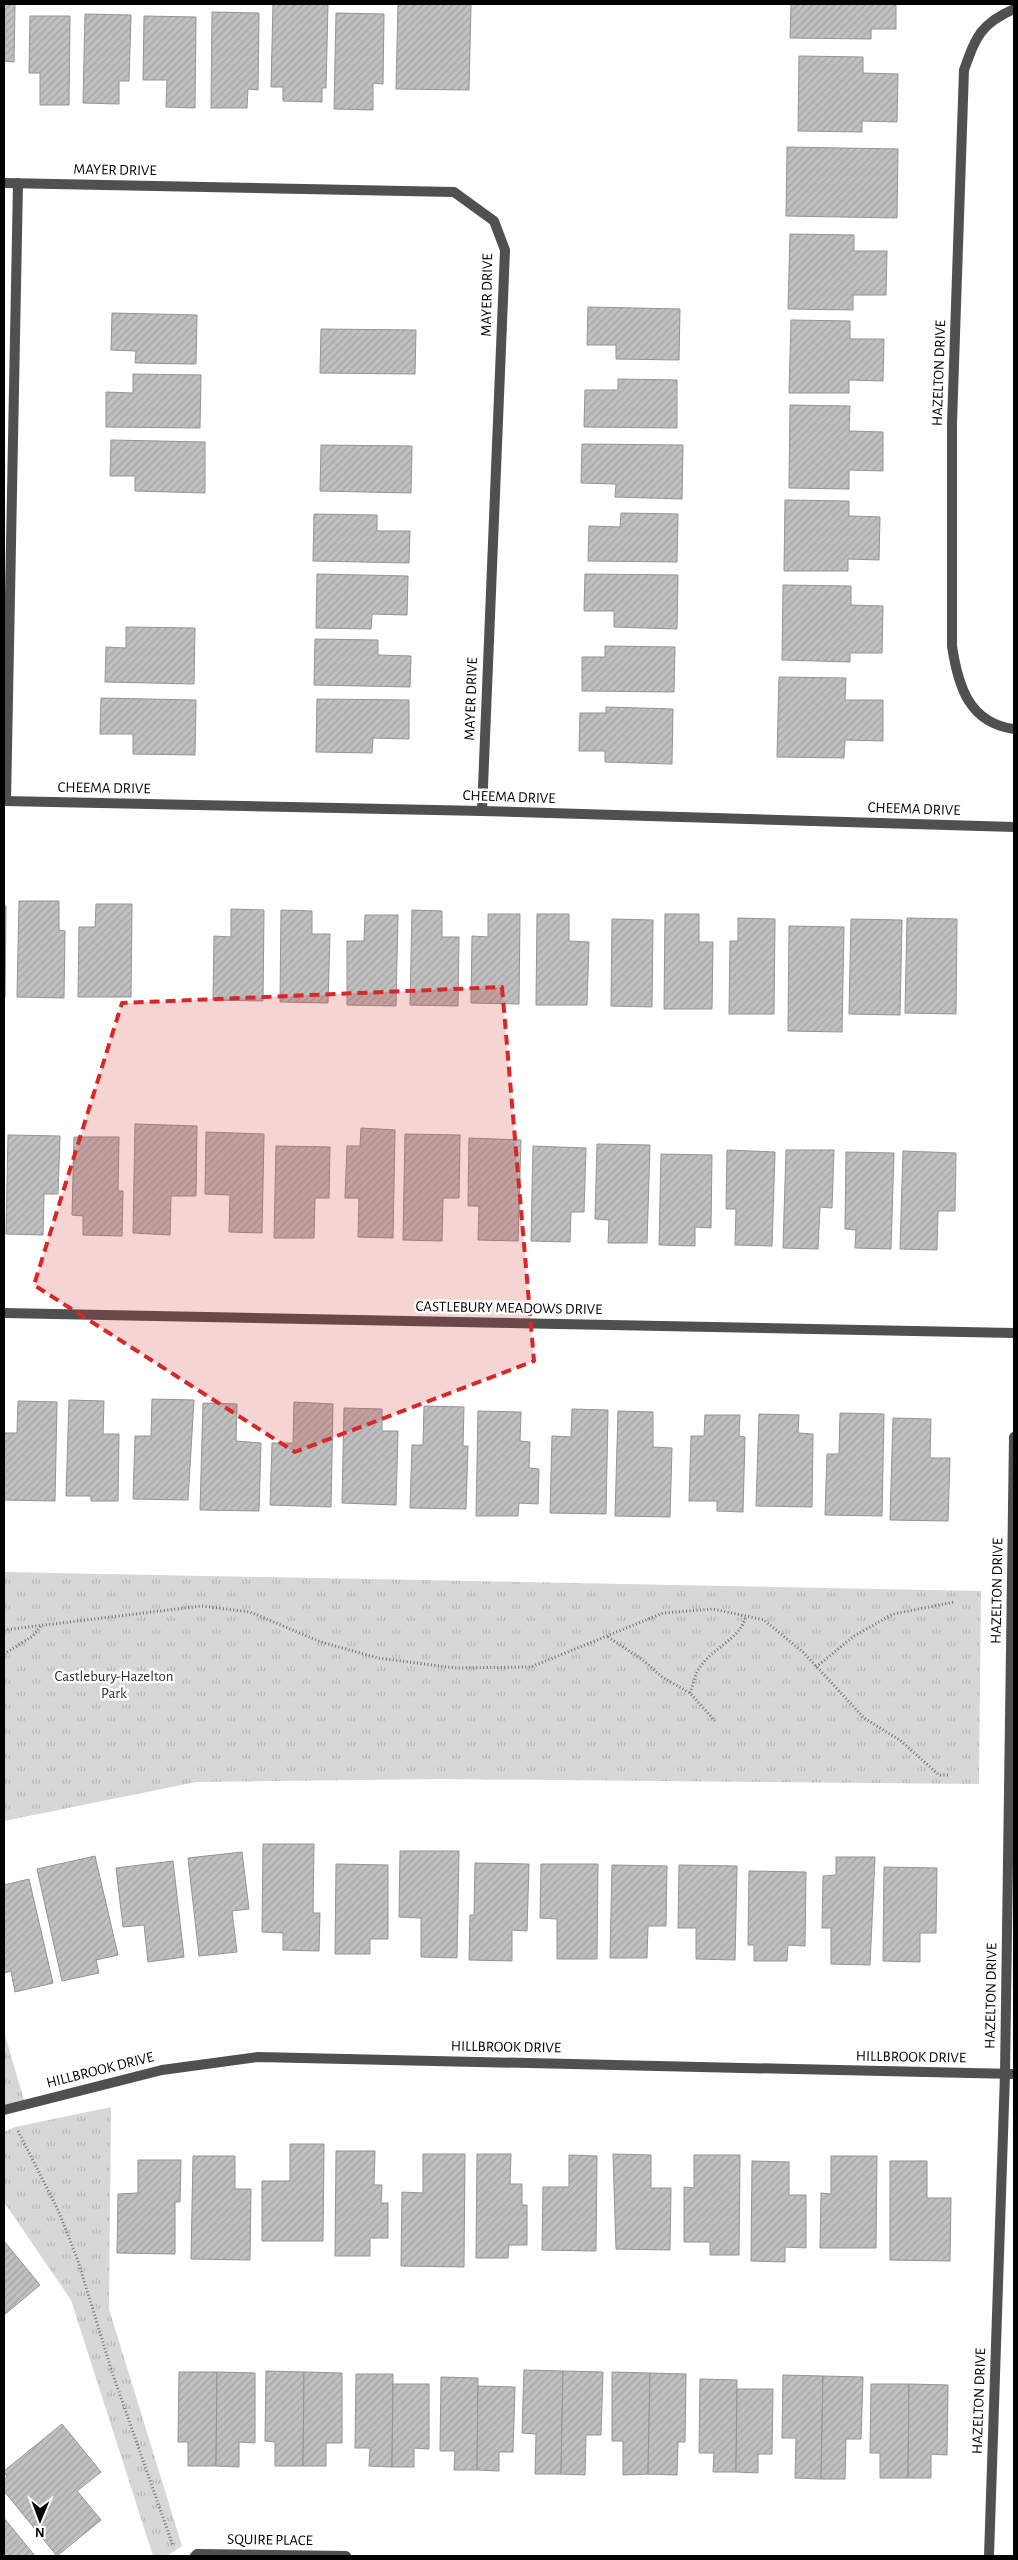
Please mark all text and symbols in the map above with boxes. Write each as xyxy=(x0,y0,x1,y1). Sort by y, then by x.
street label: MAYER DRIVE xyxy=(73,162,157,178)
street label: MAYER DRIVE xyxy=(479,253,495,337)
street label: HAZELTON DRIVE xyxy=(930,320,948,426)
street label: MAYER DRIVE xyxy=(462,657,480,741)
street label: CHEEMA DRIVE xyxy=(57,780,151,796)
street label: CHEEMA DRIVE xyxy=(462,788,556,806)
street label: CHEEMA DRIVE xyxy=(867,800,961,818)
street label: CASTLEBURY MEADOWS DRIVE xyxy=(415,1299,603,1317)
street label: HAZELTON DRIVE xyxy=(989,1538,1005,1644)
park label: Castlebury-Hazelton Park xyxy=(54,1669,174,1701)
street label: HAZELTON DRIVE xyxy=(983,1943,999,2049)
street label: HILLBROOK DRIVE xyxy=(451,2039,561,2055)
street label: HILLBROOK DRIVE xyxy=(45,2049,155,2091)
street label: HILLBROOK DRIVE xyxy=(856,2049,966,2065)
street label: HAZELTON DRIVE xyxy=(970,2348,988,2454)
north arrow xyxy=(15,2495,65,2545)
text: N xyxy=(35,2525,45,2539)
street label: SQUIRE PLACE xyxy=(227,2532,313,2548)

